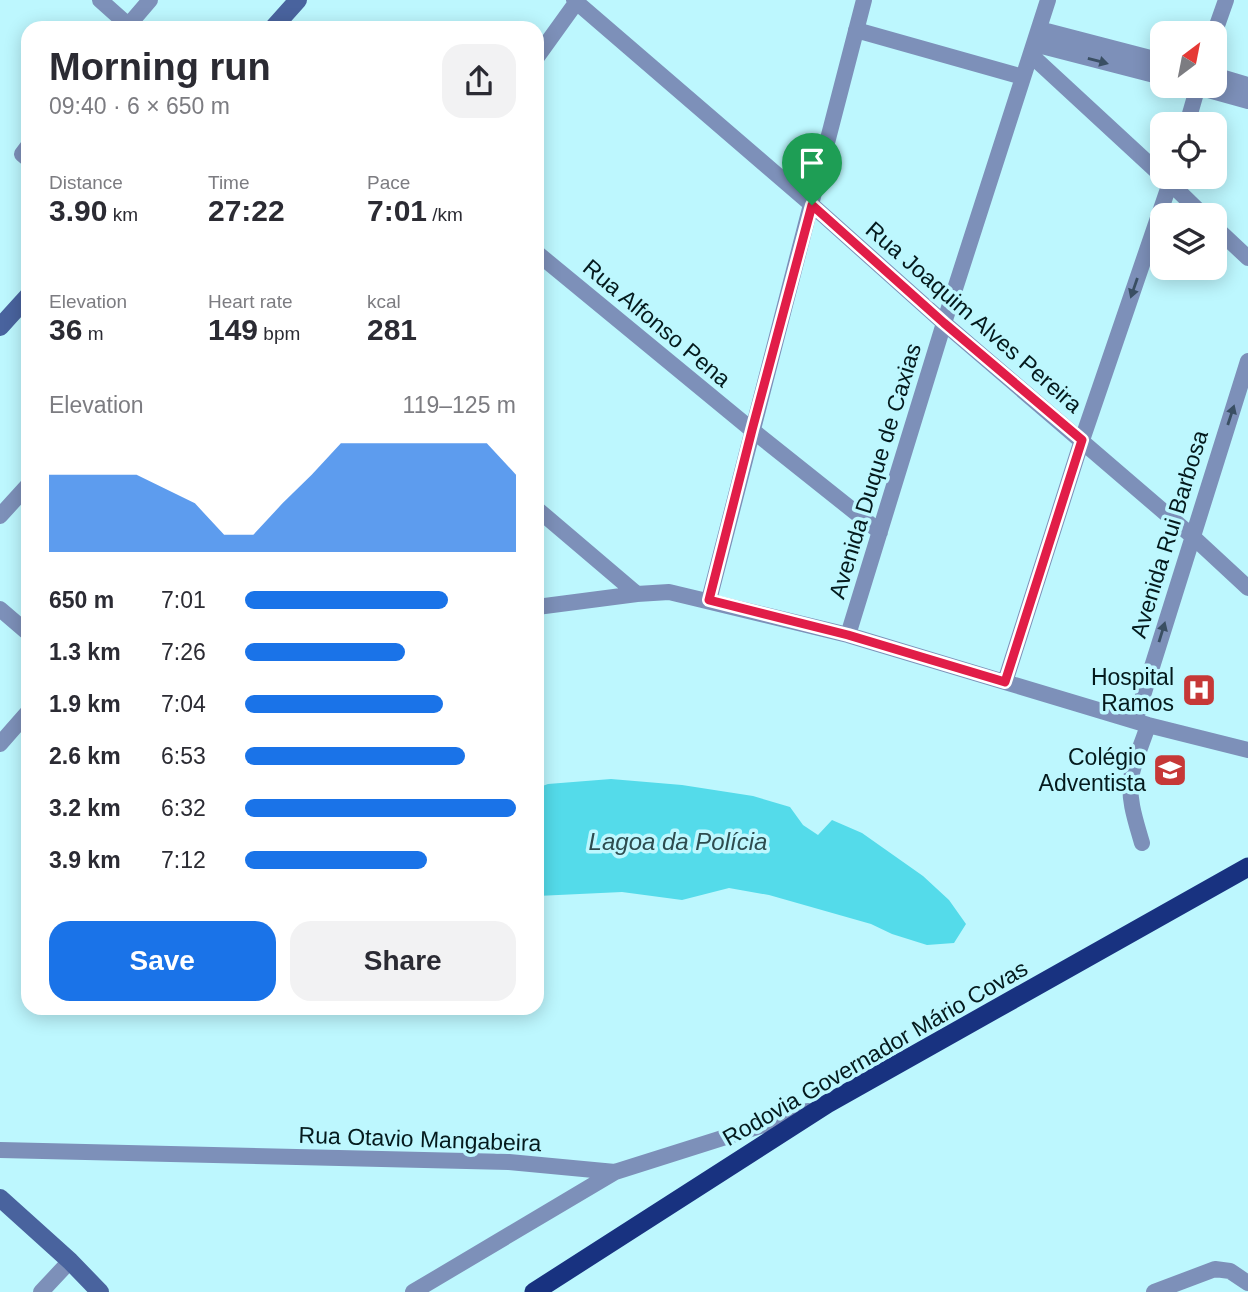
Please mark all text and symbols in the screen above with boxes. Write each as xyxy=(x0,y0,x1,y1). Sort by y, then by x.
north arrow xyxy=(1150,21,1227,98)
map controls xyxy=(1150,21,1227,280)
button: share xyxy=(442,44,516,118)
text: Morning run xyxy=(49,46,271,88)
one-way arrow xyxy=(1088,56,1109,66)
text: 09:40 · 6 × 650 m xyxy=(49,93,230,119)
button: locate xyxy=(1150,112,1227,189)
pin xyxy=(782,133,842,205)
icon: arrive xyxy=(793,144,831,182)
text: Distance xyxy=(49,172,123,193)
text: Time xyxy=(208,172,250,193)
text: Pace xyxy=(367,172,410,193)
text: 3.90 xyxy=(49,194,107,227)
text: 27:22 xyxy=(208,194,285,227)
text: 7:01 xyxy=(367,194,427,227)
button: layers xyxy=(1150,203,1227,280)
text: km xyxy=(107,204,138,225)
text: /km xyxy=(427,204,463,225)
street label: Rua Joaquim Alves Pereira xyxy=(861,216,1087,418)
street label: Rua Alfonso Pena xyxy=(578,254,736,392)
one-way arrow xyxy=(1128,277,1139,298)
text: Elevation xyxy=(49,291,127,312)
text: Heart rate xyxy=(208,291,292,312)
text: kcal xyxy=(367,291,401,312)
text: 36 xyxy=(49,313,82,346)
text: 149 xyxy=(208,313,258,346)
text: 281 xyxy=(367,313,417,346)
text: m xyxy=(82,323,103,344)
text: bpm xyxy=(258,323,300,344)
street label: Avenida Duque de Caxias xyxy=(824,340,926,602)
text: Elevation xyxy=(49,392,144,418)
text: 119–125 m xyxy=(403,392,516,418)
one-way arrow xyxy=(1226,405,1236,426)
street label: Avenida Rui Barbosa xyxy=(1125,427,1213,641)
text: 650 m xyxy=(49,587,114,613)
text: 7:01 xyxy=(161,587,206,613)
one-way arrow xyxy=(1158,622,1168,643)
text: 1.3 km xyxy=(49,639,121,665)
text: 7:26 xyxy=(161,639,206,665)
place label: Hospital Ramos xyxy=(1091,664,1174,716)
hospital icon: Hospital Ramos xyxy=(1180,671,1218,709)
text: 1.9 km xyxy=(49,691,121,717)
text: 7:04 xyxy=(161,691,206,717)
text: 2.6 km xyxy=(49,743,121,769)
text: 6:53 xyxy=(161,743,206,769)
place label: Colégio Adventista xyxy=(1039,744,1146,796)
school or university icon: Colégio Adventista xyxy=(1151,751,1189,789)
text: 3.2 km xyxy=(49,795,121,821)
text: 6:32 xyxy=(161,795,206,821)
water label: Lagoa da Polícia xyxy=(589,828,767,855)
text: 3.9 km xyxy=(49,847,121,873)
text: 7:12 xyxy=(161,847,206,873)
button: Save xyxy=(49,921,276,1001)
button: Share xyxy=(290,921,516,1001)
street label: Rodovia Governador Mário Covas xyxy=(718,955,1032,1151)
street label: Rua Otavio Mangabeira xyxy=(298,1122,542,1156)

